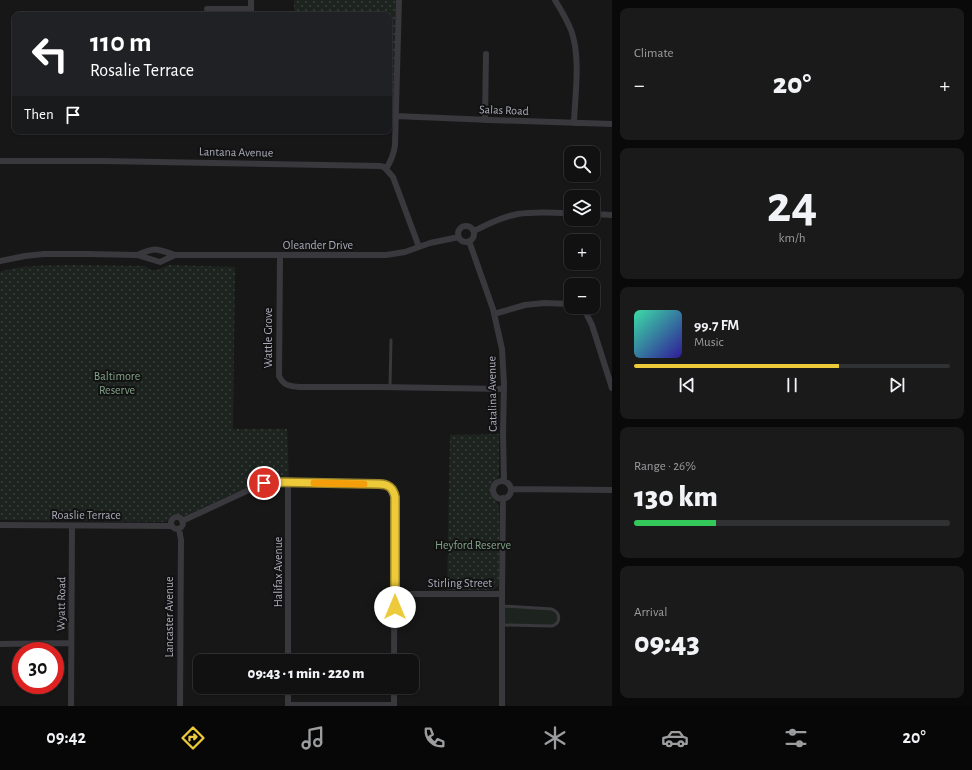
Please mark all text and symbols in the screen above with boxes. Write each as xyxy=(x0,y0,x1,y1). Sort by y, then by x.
icon: left xyxy=(24,28,76,80)
text: 110 m xyxy=(90,29,152,57)
text: Climate xyxy=(634,47,673,60)
text: Rosalie Terrace xyxy=(90,62,194,80)
text: 20° xyxy=(773,69,811,99)
text: − xyxy=(634,74,645,96)
text: + xyxy=(939,74,950,96)
street label: Salas Road xyxy=(479,103,529,117)
icon: arrive xyxy=(62,104,84,126)
text: Then xyxy=(24,107,54,122)
street label: Lantana Avenue xyxy=(199,145,273,159)
map controls xyxy=(564,146,600,314)
button: search xyxy=(564,146,600,182)
text: 24 xyxy=(767,179,817,231)
button: layers xyxy=(564,190,600,226)
text: km/h xyxy=(779,232,805,245)
button: + xyxy=(564,234,600,270)
street label: Oleander Drive xyxy=(283,239,353,251)
button: − xyxy=(564,278,600,314)
street label: Wattle Grove xyxy=(262,308,274,368)
text: 99.7 FM xyxy=(694,318,739,333)
text: Music xyxy=(694,336,724,349)
street label: Catalina Avenue xyxy=(485,356,499,432)
park label: Baltimore Reserve xyxy=(94,370,140,396)
icon: previous xyxy=(676,374,698,396)
icon: pause xyxy=(781,374,803,396)
icon: next xyxy=(886,374,908,396)
text: Range · 26% xyxy=(634,460,696,473)
pin xyxy=(247,466,281,500)
icon: arrive xyxy=(253,472,275,494)
text: 130 km xyxy=(634,482,718,512)
street label: Roaslie Terrace xyxy=(51,509,121,521)
street label: Halifax Avenue xyxy=(272,537,284,607)
park label: Heyford Reserve xyxy=(435,539,511,552)
street label: Lancaster Avenue xyxy=(163,576,175,658)
street label: Wyatt Road xyxy=(55,577,68,631)
street label: Stirling Street xyxy=(428,577,492,589)
position arrow xyxy=(374,586,416,628)
text: Arrival xyxy=(634,606,667,619)
text: 09:43 xyxy=(634,628,700,658)
speed limit sign: 30 xyxy=(12,642,64,694)
text: 09:43 · 1 min · 220 m xyxy=(248,666,364,681)
icon: directions xyxy=(179,724,207,752)
icon: music xyxy=(299,724,327,752)
icon: phone xyxy=(420,724,448,752)
icon: climate xyxy=(541,724,569,752)
icon: car xyxy=(661,724,689,752)
icon: filters xyxy=(782,724,810,752)
text: 09:42 xyxy=(46,729,86,747)
text: 20° xyxy=(903,729,926,747)

